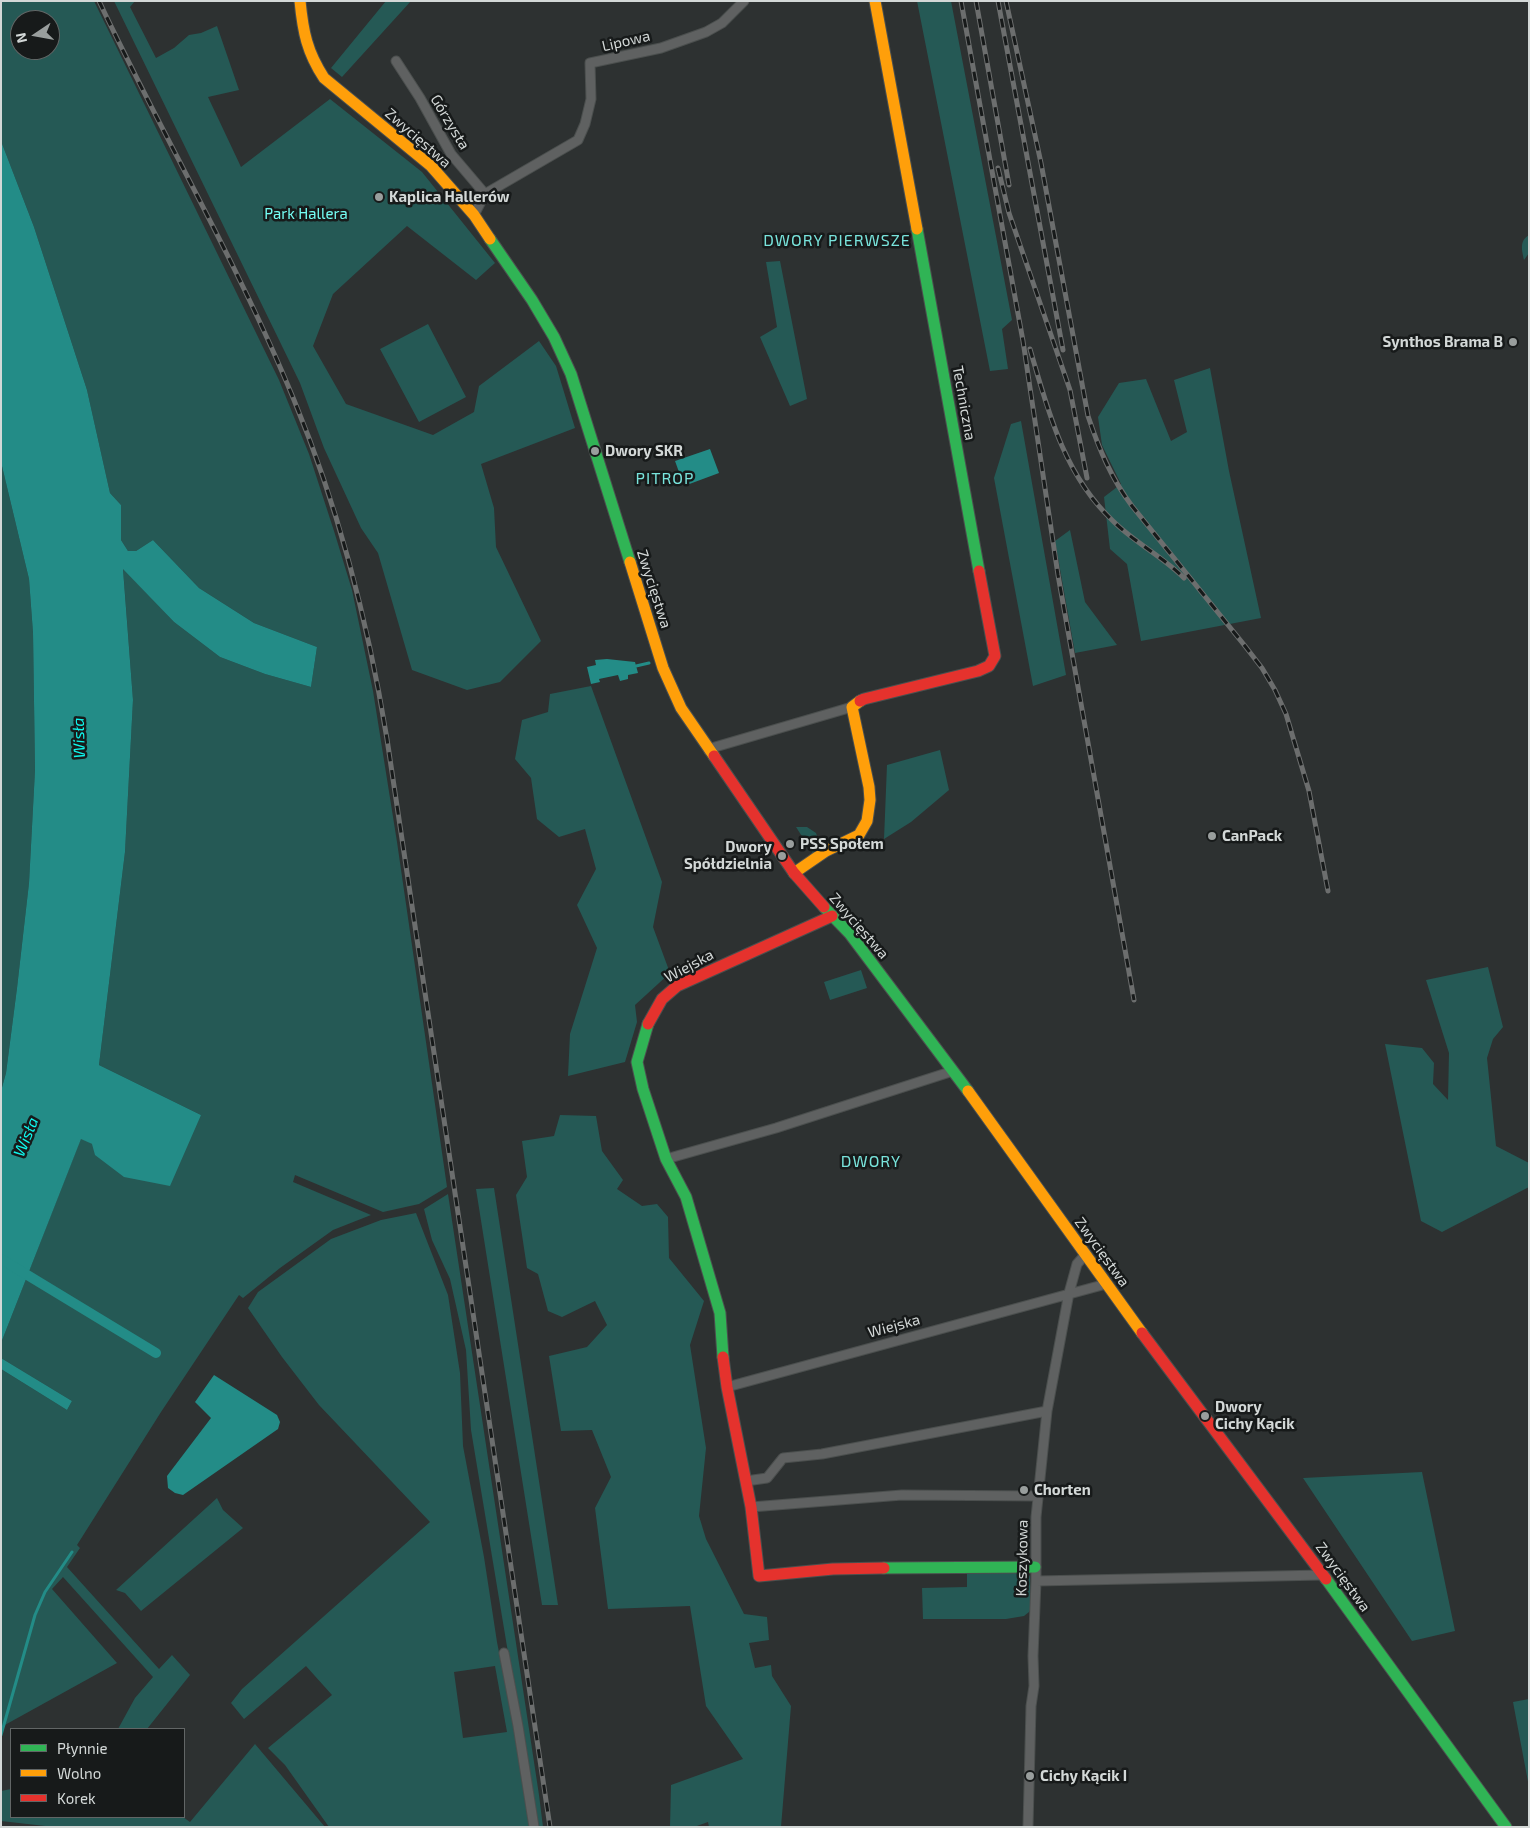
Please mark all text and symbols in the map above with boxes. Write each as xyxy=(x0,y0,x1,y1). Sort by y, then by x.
north arrow xyxy=(10,10,60,60)
street label: Lipowa xyxy=(600,27,652,55)
text: N xyxy=(11,31,30,45)
street label: Górzysta xyxy=(427,91,473,153)
street label: Zwycięstwa xyxy=(381,104,455,172)
place label: Kaplica Hallerów xyxy=(389,188,510,206)
marker: Kaplica Hallerów xyxy=(373,191,385,203)
park label: Park Hallera xyxy=(264,205,348,223)
district label: DWORY PIERWSZE xyxy=(761,231,913,251)
place label: Synthos Brama B xyxy=(1382,333,1503,351)
marker: Synthos Brama B xyxy=(1507,336,1519,348)
street label: Techniczna xyxy=(949,364,979,442)
place label: Dwory SKR xyxy=(605,442,683,460)
marker: Dwory SKR xyxy=(589,445,601,457)
district label: PITROP xyxy=(635,469,695,489)
street label: Zwycięstwa xyxy=(633,547,675,631)
water label: Wisła xyxy=(69,717,89,759)
place label: CanPack xyxy=(1222,827,1282,845)
marker: CanPack xyxy=(1206,830,1218,842)
place label: PSS Społem xyxy=(800,835,884,853)
place label: Dwory Spółdzielnia xyxy=(684,838,772,873)
marker: PSS Społem xyxy=(784,838,796,850)
marker: Dwory Spółdzielnia xyxy=(776,850,788,862)
street label: Zwycięstwa xyxy=(825,889,893,963)
street label: Wiejska xyxy=(661,946,717,986)
water label: Wisła xyxy=(9,1114,43,1160)
district label: DWORY xyxy=(840,1152,902,1172)
street label: Zwycięstwa xyxy=(1071,1214,1133,1290)
street label: Wiejska xyxy=(866,1310,922,1342)
place label: Dwory Cichy Kącik xyxy=(1215,1398,1295,1433)
marker: Dwory Cichy Kącik xyxy=(1199,1410,1211,1422)
place label: Chorten xyxy=(1034,1481,1091,1499)
marker: Chorten xyxy=(1018,1484,1030,1496)
street label: Koszykowa xyxy=(1012,1519,1032,1597)
street label: Zwycięstwa xyxy=(1312,1539,1374,1615)
legend xyxy=(10,1728,185,1818)
text: Płynnie xyxy=(57,1739,108,1757)
text: Wolno xyxy=(57,1764,101,1782)
place label: Cichy Kącik I xyxy=(1040,1767,1127,1785)
marker: Cichy Kącik I xyxy=(1024,1770,1036,1782)
text: Korek xyxy=(57,1789,96,1807)

